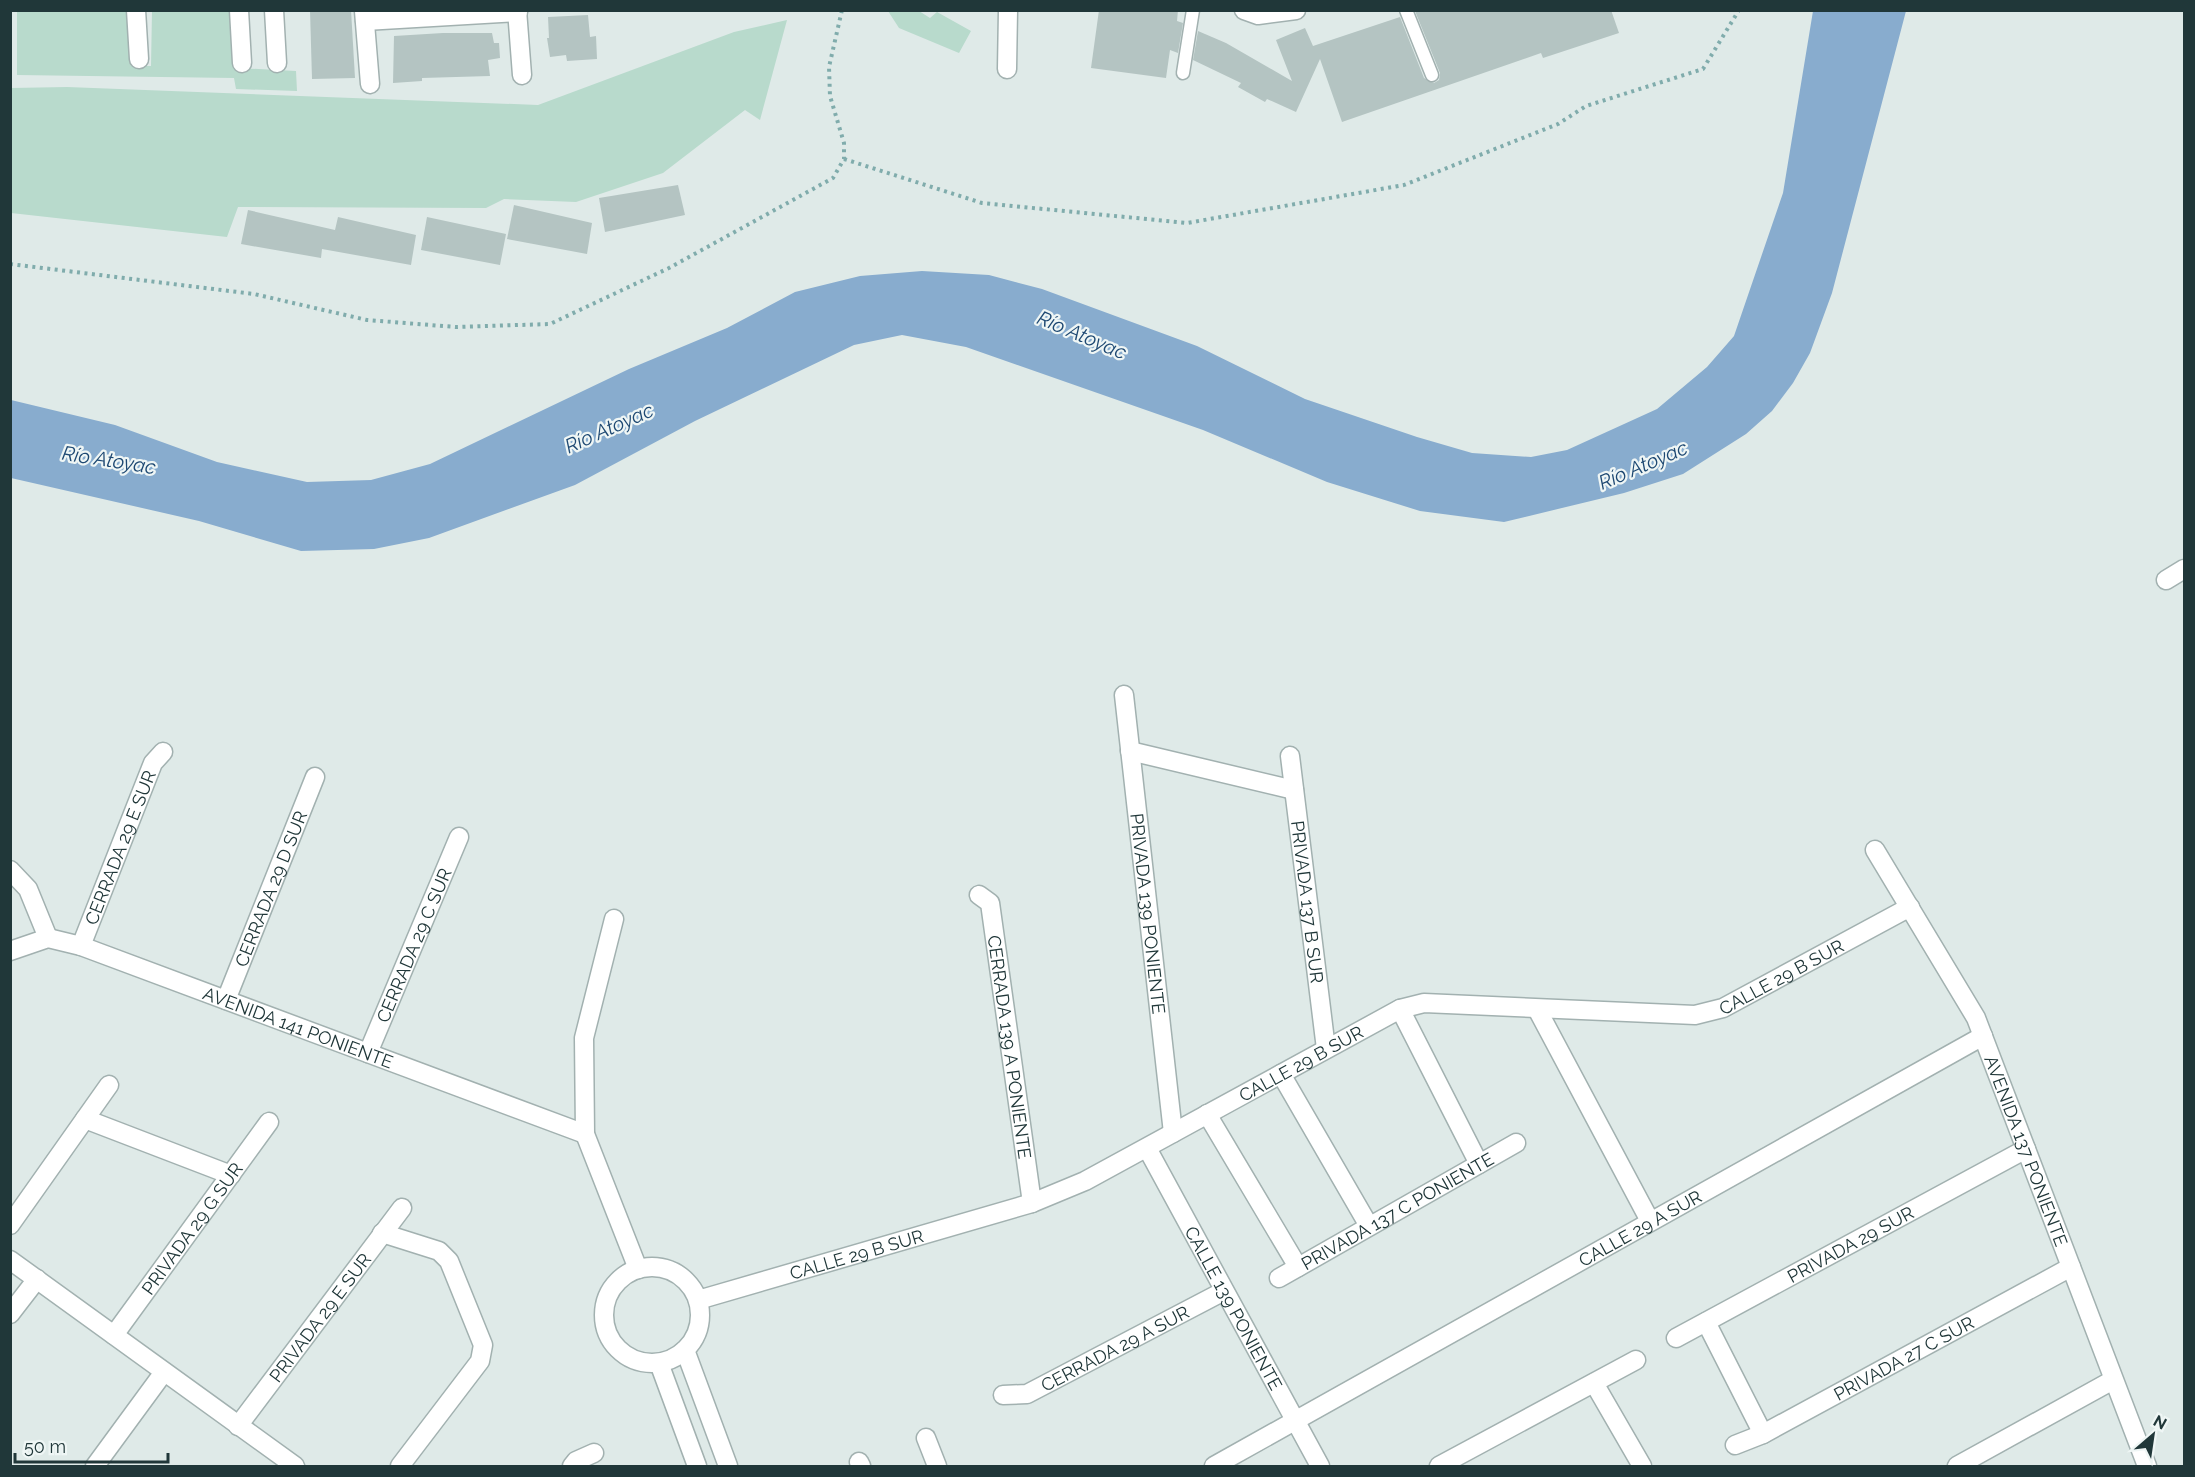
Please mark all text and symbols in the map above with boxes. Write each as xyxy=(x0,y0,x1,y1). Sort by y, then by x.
water label: Río Atoyac xyxy=(1034,305,1131,365)
water label: Río Atoyac xyxy=(561,398,658,458)
water label: Río Atoyac xyxy=(1595,435,1692,495)
water label: Río Atoyac xyxy=(60,441,158,479)
street label: CERRADA 29 E SUR xyxy=(80,767,160,928)
street label: CERRADA 29 D SUR xyxy=(230,807,311,969)
street label: PRIVADA 139 PONIENTE xyxy=(1127,812,1170,1015)
street label: PRIVADA 137 B SUR xyxy=(1288,819,1328,985)
street label: CERRADA 29 C SUR xyxy=(372,865,455,1025)
street label: CERRADA 139 A PONIENTE xyxy=(984,934,1036,1160)
street label: CALLE 29 B SUR xyxy=(1715,934,1847,1019)
street label: AVENIDA 141 PONIENTE xyxy=(200,982,396,1072)
street label: CALLE 29 B SUR xyxy=(1235,1021,1367,1106)
street label: AVENIDA 137 PONIENTE xyxy=(1981,1052,2073,1249)
street label: PRIVADA 137 C PONIENTE xyxy=(1297,1148,1497,1274)
street label: PRIVADA 29 G SUR xyxy=(137,1158,247,1298)
street label: CALLE 29 A SUR xyxy=(1575,1185,1705,1271)
street label: PRIVADA 29 SUR xyxy=(1784,1201,1917,1286)
street label: CALLE 139 PONIENTE xyxy=(1181,1222,1287,1393)
street label: CALLE 29 B SUR xyxy=(787,1225,926,1283)
street label: PRIVADA 29 E SUR xyxy=(265,1249,375,1386)
street label: CERRADA 29 A SUR xyxy=(1037,1301,1193,1395)
street label: PRIVADA 27 C SUR xyxy=(1830,1311,1977,1404)
north arrow xyxy=(2123,1405,2183,1465)
text: N xyxy=(2150,1411,2170,1434)
scale bar xyxy=(15,1426,168,1464)
text: 50 m xyxy=(24,1436,66,1457)

